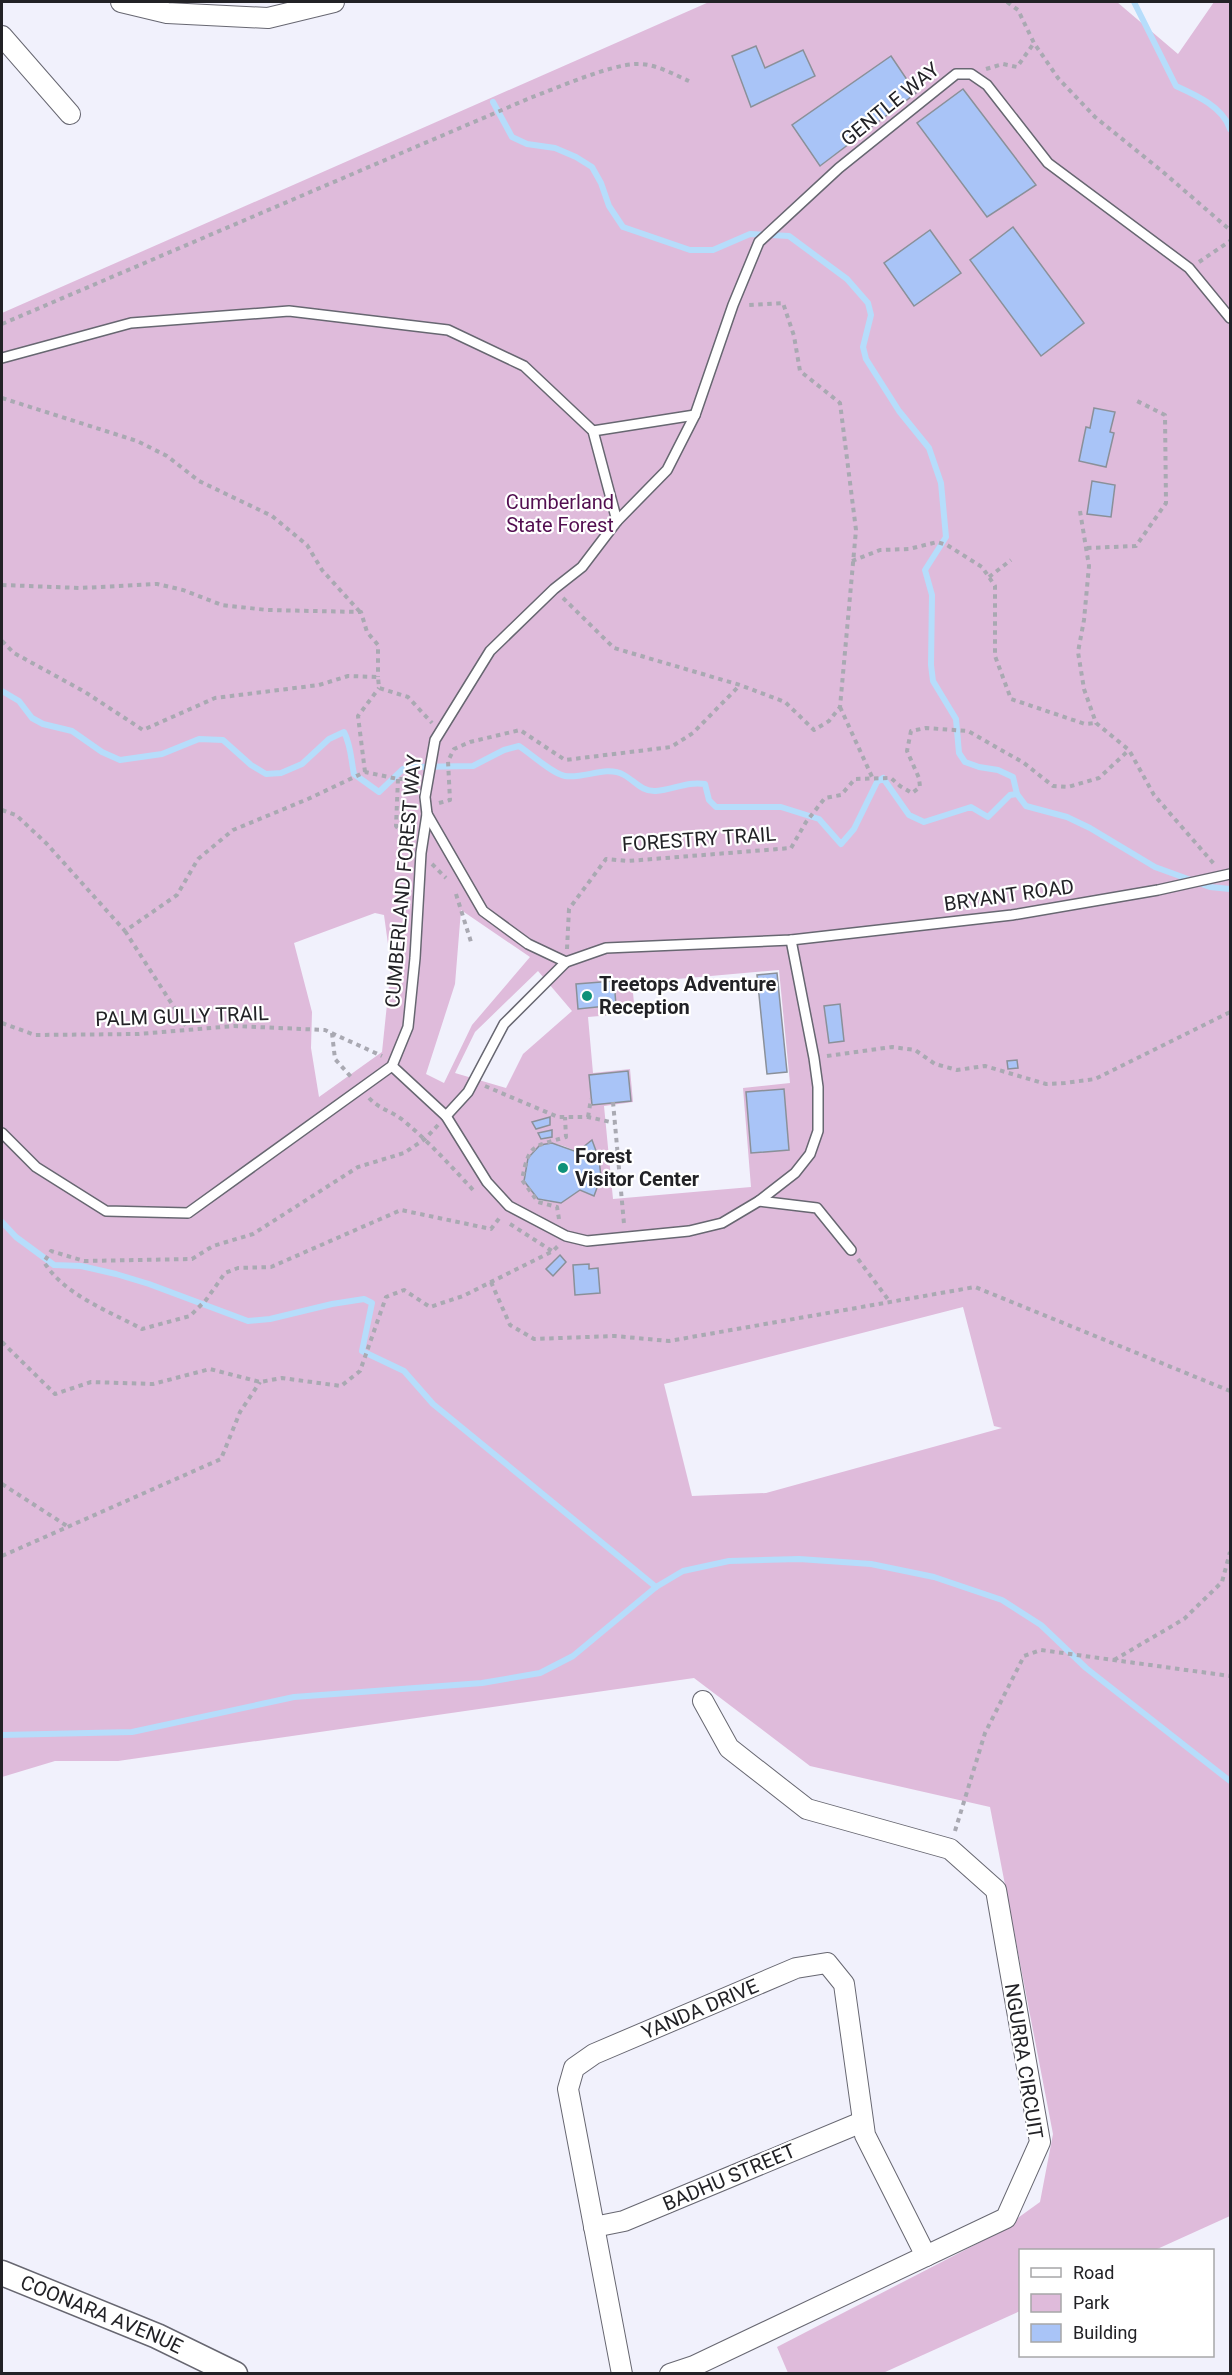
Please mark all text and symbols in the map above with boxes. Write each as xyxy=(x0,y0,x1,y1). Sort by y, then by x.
street label: GENTLE WAY xyxy=(836,57,944,151)
park label: Cumberland State Forest xyxy=(506,490,614,537)
street label: CUMBERLAND FOREST WAY xyxy=(380,753,426,1009)
street label: FORESTRY TRAIL xyxy=(621,822,777,856)
street label: BRYANT ROAD xyxy=(942,874,1076,916)
place label: Treetops Adventure Reception xyxy=(599,972,777,1019)
marker: Treetops Adventure Reception xyxy=(580,989,594,1003)
street label: PALM GULLY TRAIL xyxy=(95,1001,269,1031)
place label: Forest Visitor Center xyxy=(575,1144,700,1191)
marker: Forest Visitor Center xyxy=(556,1161,570,1175)
street label: YANDA DRIVE xyxy=(638,1974,762,2044)
street label: NGURRA CIRCUIT xyxy=(1000,1981,1048,2141)
street label: BADHU STREET xyxy=(659,2138,799,2216)
legend xyxy=(1019,2249,1214,2357)
text: Road xyxy=(1073,2262,1114,2283)
street label: COONARA AVENUE xyxy=(17,2270,187,2359)
text: Park xyxy=(1073,2292,1110,2313)
text: Building xyxy=(1073,2322,1137,2343)

